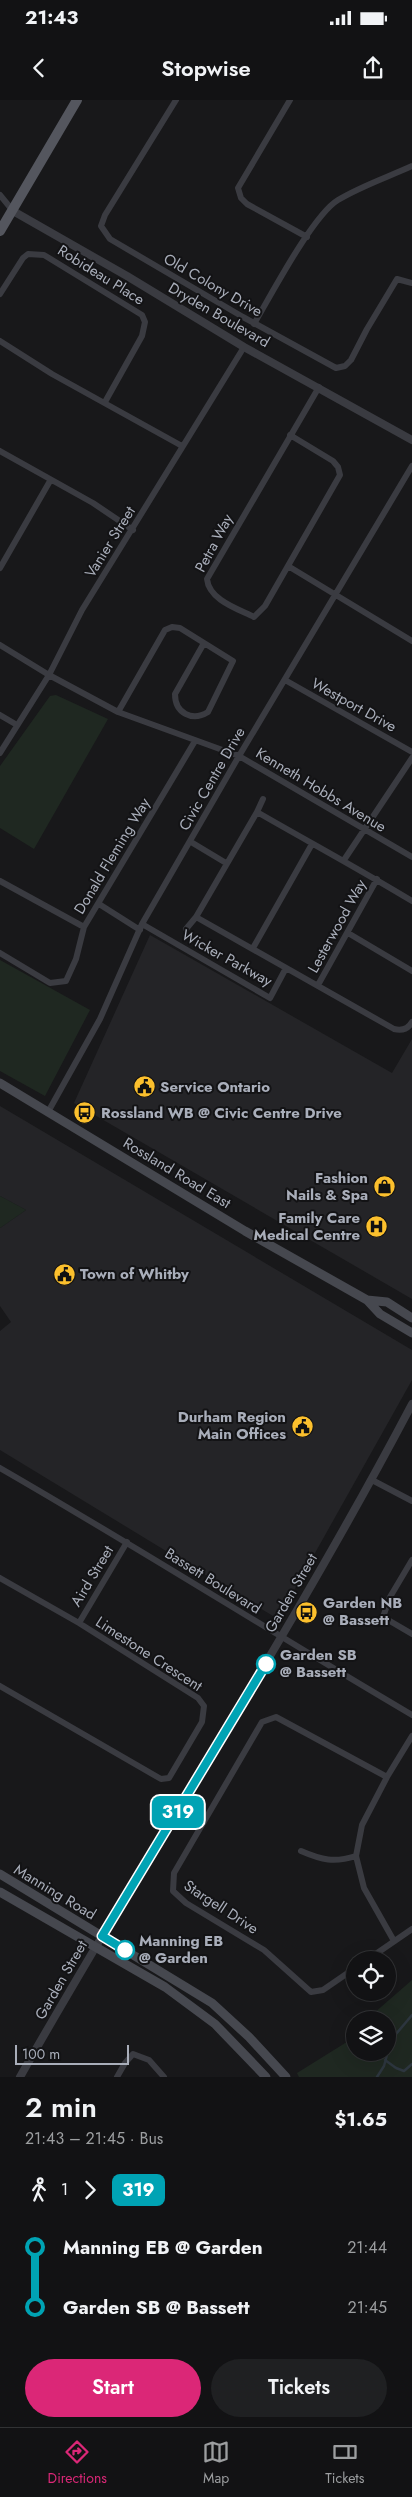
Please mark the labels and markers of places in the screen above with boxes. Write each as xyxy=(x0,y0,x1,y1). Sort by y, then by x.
public building icon: Service Ontario xyxy=(132,1075,156,1099)
place label: Service Ontario xyxy=(160,1076,270,1098)
bus stop icon: Rossland WB @ Civic Centre Drive xyxy=(73,1101,97,1125)
place label: Rossland WB @ Civic Centre Drive xyxy=(101,1102,342,1124)
place label: Fashion Nails & Spa xyxy=(286,1167,368,1206)
shop icon: Fashion Nails & Spa xyxy=(372,1175,396,1199)
place label: Family Care Medical Centre xyxy=(254,1207,360,1246)
hospital icon: Family Care Medical Centre xyxy=(364,1215,388,1239)
public building icon: Town of Whitby xyxy=(52,1262,76,1286)
place label: Town of Whitby xyxy=(80,1263,189,1285)
place label: Durham Region Main Offices xyxy=(178,1406,286,1445)
public building icon: Durham Region Main Offices xyxy=(290,1414,314,1438)
place label: Garden NB @ Bassett xyxy=(323,1592,402,1631)
bus stop icon: Garden NB @ Bassett xyxy=(295,1600,319,1624)
place label: Garden SB @ Bassett xyxy=(280,1644,357,1683)
marker: Garden SB @ Bassett xyxy=(256,1654,276,1674)
place label: Manning EB @ Garden xyxy=(139,1930,223,1969)
marker: Manning EB @ Garden xyxy=(115,1940,135,1960)

